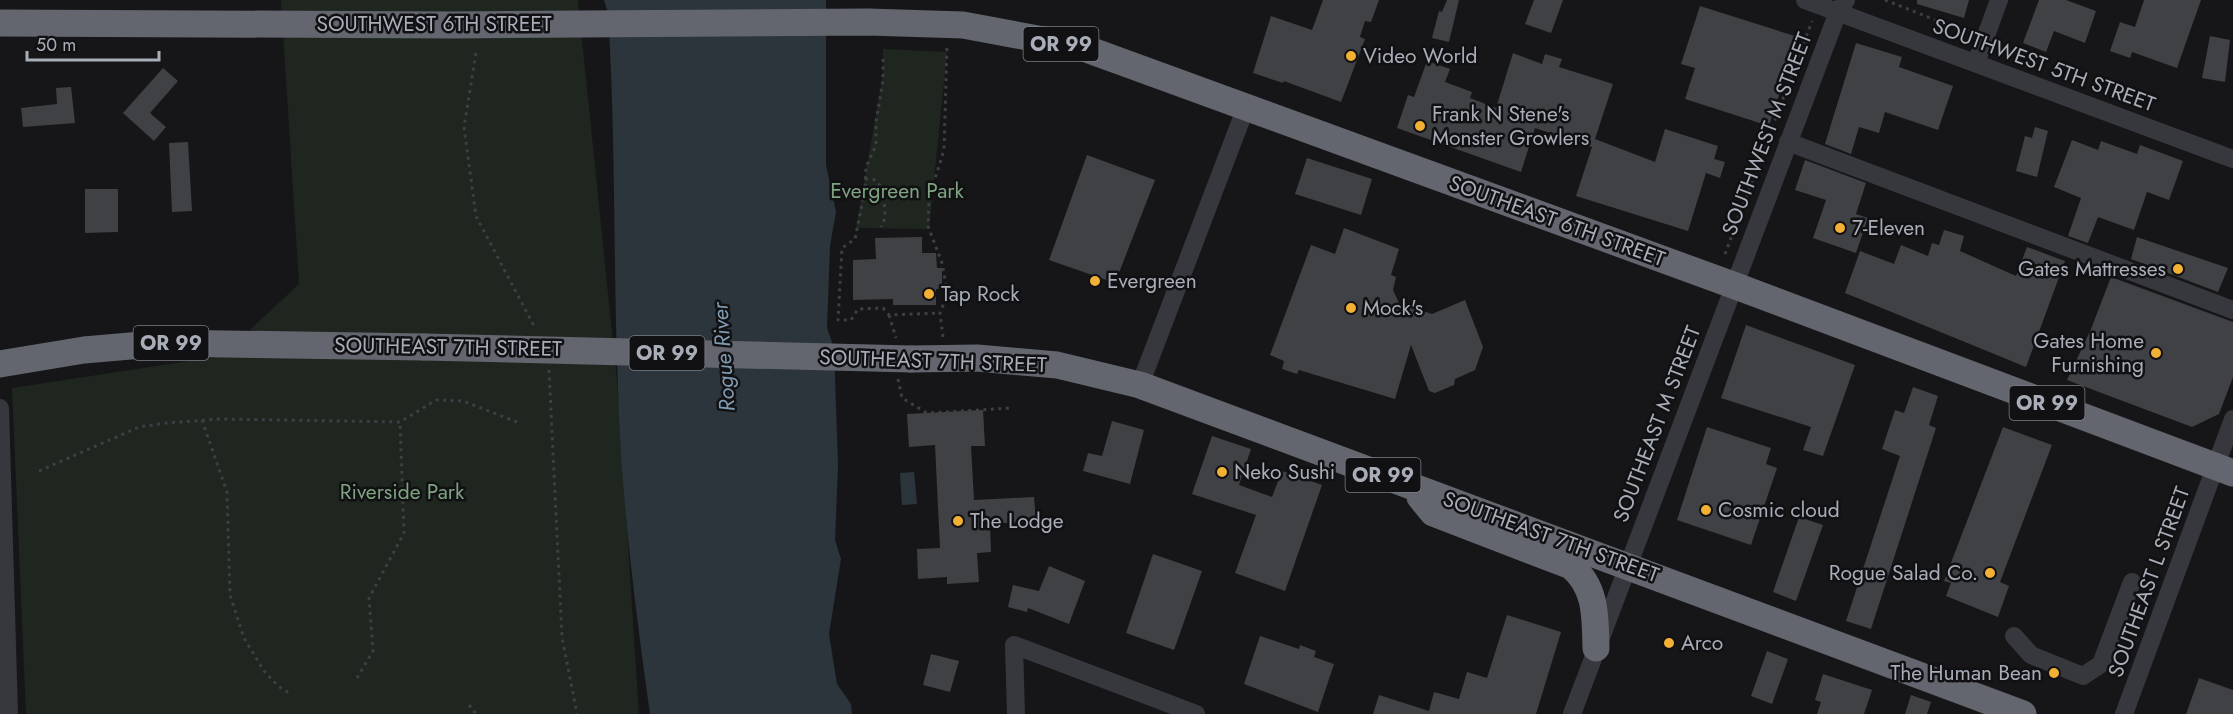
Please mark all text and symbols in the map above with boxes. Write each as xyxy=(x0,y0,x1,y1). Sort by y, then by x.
street label: SOUTHWEST 6TH STREET xyxy=(316,9,552,39)
street label: SOUTHWEST 5TH STREET xyxy=(1929,11,2160,119)
scale bar xyxy=(27,24,159,62)
road number: OR 99 xyxy=(1024,27,1098,61)
street label: SOUTHWEST M STREET xyxy=(1714,28,1820,240)
text: 50 m xyxy=(36,32,76,58)
place label: Video World xyxy=(1363,41,1477,71)
marker: Video World xyxy=(1344,49,1358,63)
place label: Frank N Stene's Monster Growlers xyxy=(1432,99,1589,153)
marker: Frank N Stene's Monster Growlers xyxy=(1413,119,1427,133)
street label: SOUTHEAST 6TH STREET xyxy=(1445,168,1670,274)
park label: Evergreen Park xyxy=(830,176,964,206)
place label: 7-Eleven xyxy=(1852,213,1925,243)
marker: 7-Eleven xyxy=(1833,221,1847,235)
place label: Gates Mattresses xyxy=(2018,254,2166,284)
marker: Gates Mattresses xyxy=(2171,262,2185,276)
place label: Evergreen xyxy=(1107,266,1197,296)
marker: Evergreen xyxy=(1088,274,1102,288)
place label: Tap Rock xyxy=(941,279,1020,309)
marker: Tap Rock xyxy=(922,287,936,301)
place label: Mock's xyxy=(1363,293,1423,323)
water label: Rogue River xyxy=(703,300,743,413)
marker: Mock's xyxy=(1344,301,1358,315)
street label: SOUTHEAST M STREET xyxy=(1606,321,1708,527)
road number: OR 99 xyxy=(134,326,208,360)
place label: Gates Home Furnishing xyxy=(2033,326,2144,380)
street label: SOUTHEAST 7TH STREET xyxy=(334,330,562,364)
road number: OR 99 xyxy=(630,336,704,370)
street label: SOUTHEAST 7TH STREET xyxy=(819,342,1048,380)
marker: Gates Home Furnishing xyxy=(2149,346,2163,360)
road number: OR 99 xyxy=(2010,386,2084,420)
place label: Neko Sushi xyxy=(1234,457,1335,487)
road number: OR 99 xyxy=(1346,458,1420,492)
marker: Neko Sushi xyxy=(1215,465,1229,479)
park label: Riverside Park xyxy=(340,477,465,507)
street label: SOUTHEAST L STREET xyxy=(2101,482,2197,681)
street label: SOUTHEAST 7TH STREET xyxy=(1439,484,1663,590)
place label: Cosmic cloud xyxy=(1718,495,1840,525)
marker: Cosmic cloud xyxy=(1699,503,1713,517)
place label: The Lodge xyxy=(970,506,1064,536)
marker: The Lodge xyxy=(951,514,965,528)
place label: Rogue Salad Co. xyxy=(1829,558,1978,588)
marker: Rogue Salad Co. xyxy=(1983,566,1997,580)
place label: Arco xyxy=(1681,628,1723,658)
marker: Arco xyxy=(1662,636,1676,650)
place label: The Human Bean xyxy=(1891,658,2042,688)
marker: The Human Bean xyxy=(2047,666,2061,680)

